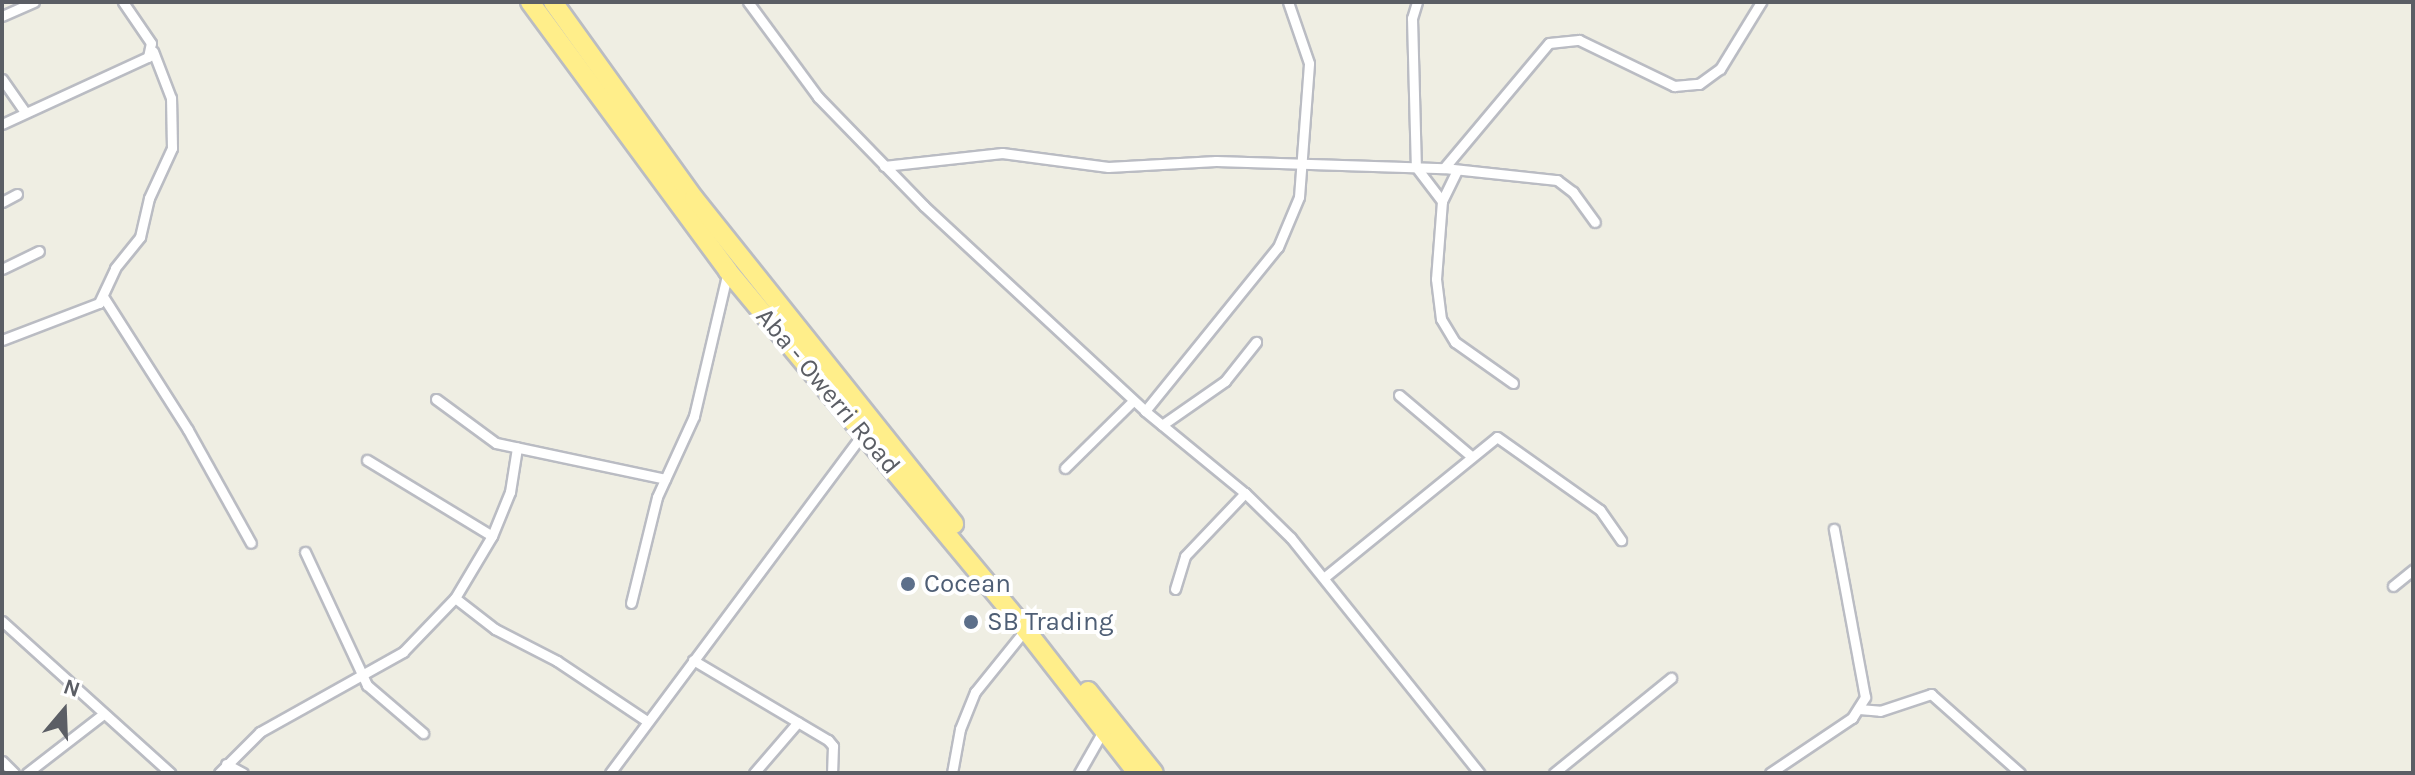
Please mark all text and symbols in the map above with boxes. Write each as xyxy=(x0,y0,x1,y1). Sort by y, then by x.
street label: Aba - Owerri Road xyxy=(749,301,907,481)
place label: Cocean xyxy=(924,568,1011,600)
marker: Cocean xyxy=(899,575,917,593)
place label: SB Trading xyxy=(987,606,1113,638)
marker: SB Trading xyxy=(962,613,980,631)
north arrow xyxy=(24,671,104,751)
text: N xyxy=(60,673,84,703)

